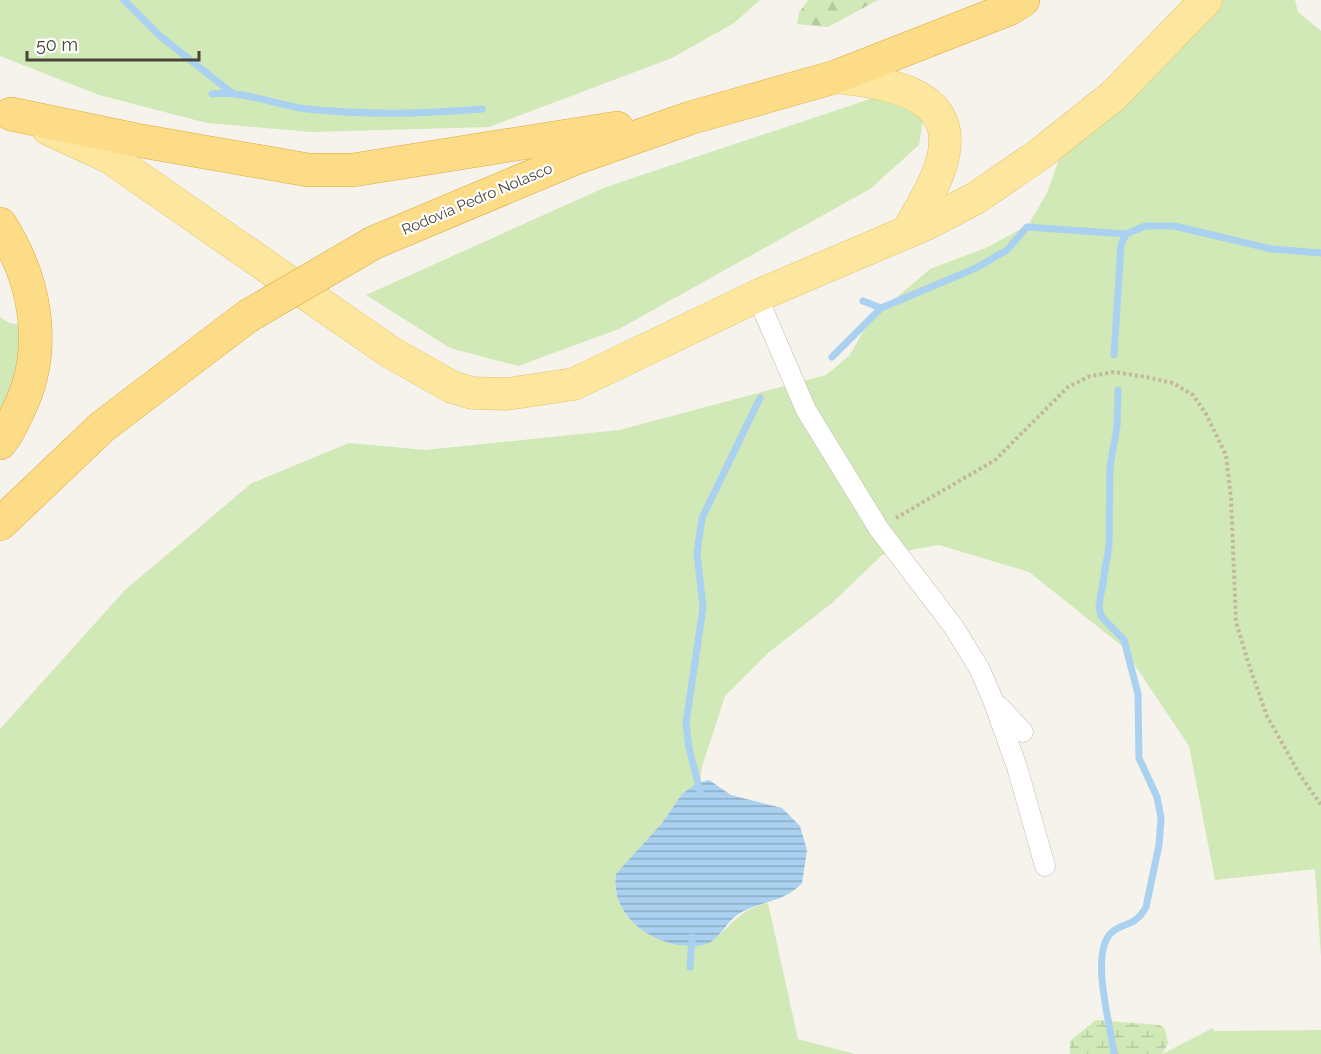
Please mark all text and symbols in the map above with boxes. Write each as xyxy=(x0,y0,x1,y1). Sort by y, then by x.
scale bar xyxy=(27,24,200,62)
text: 50 m xyxy=(36,34,78,55)
street label: Rodovia Pedro Nolasco xyxy=(399,159,555,239)

